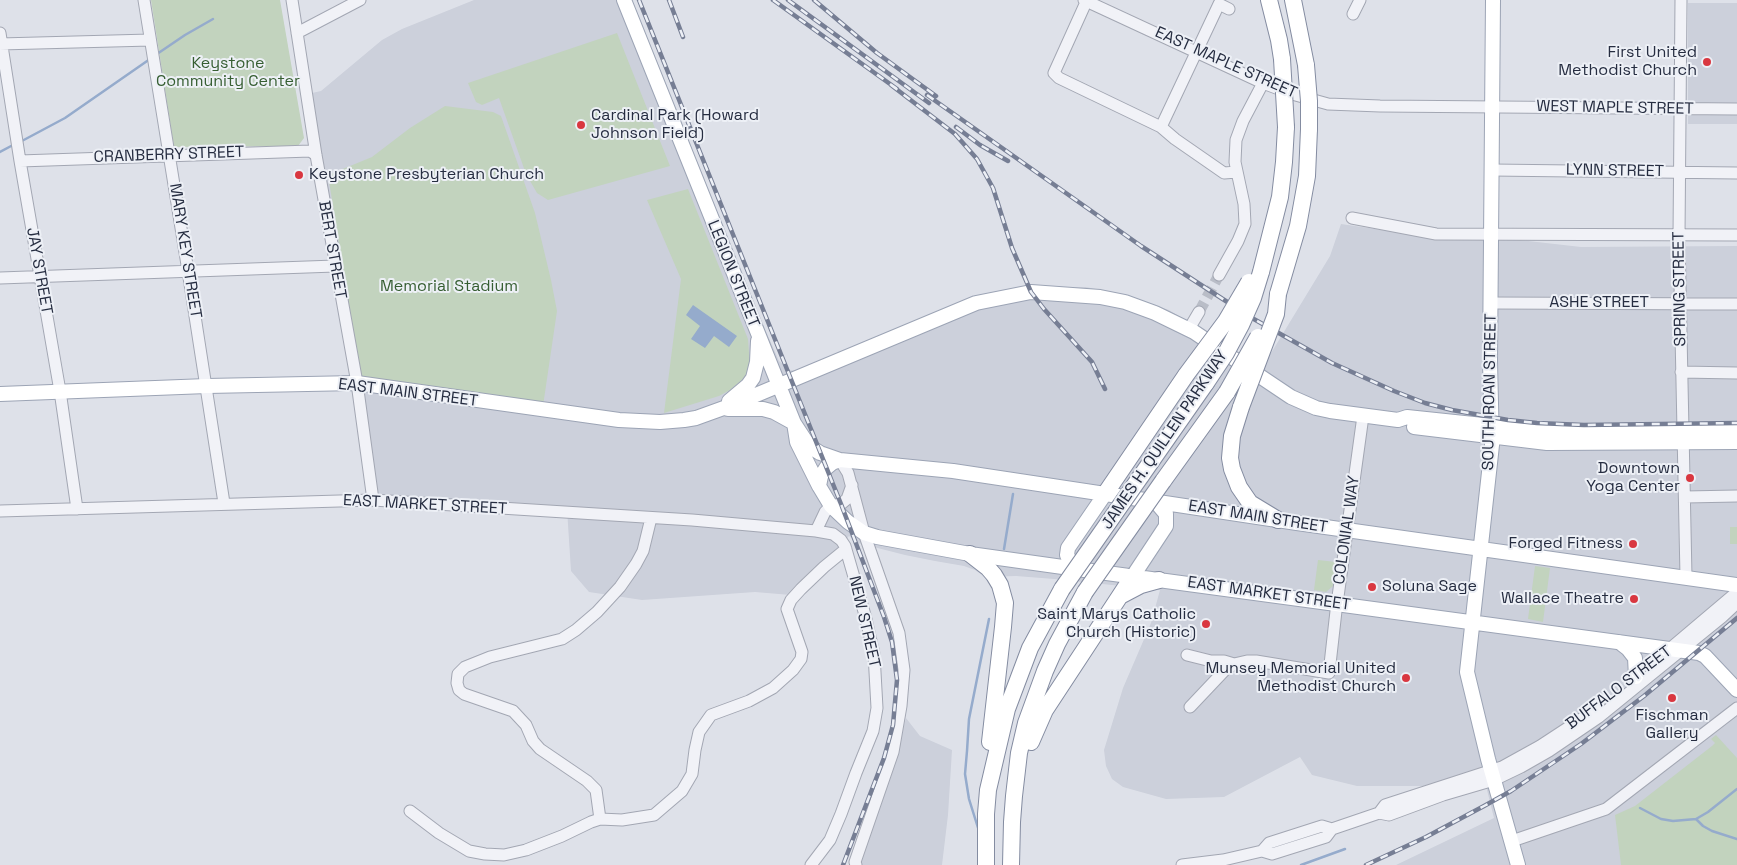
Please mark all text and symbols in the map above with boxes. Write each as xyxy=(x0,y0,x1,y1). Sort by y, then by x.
street label: EAST MAPLE STREET xyxy=(1152,23,1300,103)
place label: First United Methodist Church xyxy=(1558,43,1697,81)
park label: Keystone Community Center xyxy=(156,54,300,92)
marker: First United Methodist Church xyxy=(1701,56,1713,68)
street label: WEST MAPLE STREET xyxy=(1536,97,1694,119)
place label: Cardinal Park (Howard Johnson Field) xyxy=(591,106,759,144)
marker: Cardinal Park (Howard Johnson Field) xyxy=(575,119,587,131)
street label: CRANBERRY STREET xyxy=(93,143,245,167)
street label: LYNN STREET xyxy=(1566,161,1664,181)
place label: Keystone Presbyterian Church xyxy=(309,165,544,185)
marker: Keystone Presbyterian Church xyxy=(293,169,305,181)
street label: MARY KEY STREET xyxy=(165,182,205,320)
street label: BERT STREET xyxy=(314,199,350,301)
street label: LEGION STREET xyxy=(703,218,763,330)
street label: JAY STREET xyxy=(22,226,56,316)
street label: SPRING STREET xyxy=(1669,231,1691,347)
park label: Memorial Stadium xyxy=(380,277,518,297)
street label: ASHE STREET xyxy=(1549,293,1649,313)
street label: SOUTH ROAN STREET xyxy=(1479,313,1501,471)
street label: JAMES H. QUILLEN PARKWAY xyxy=(1098,347,1232,533)
street label: EAST MAIN STREET xyxy=(337,375,479,411)
place label: Downtown Yoga Center xyxy=(1586,459,1680,497)
marker: Downtown Yoga Center xyxy=(1684,472,1696,484)
street label: COLONIAL WAY xyxy=(1330,474,1364,586)
street label: EAST MARKET STREET xyxy=(342,491,508,519)
street label: EAST MAIN STREET xyxy=(1187,497,1329,537)
place label: Forged Fitness xyxy=(1509,534,1623,554)
marker: Forged Fitness xyxy=(1627,538,1639,550)
street label: EAST MARKET STREET xyxy=(1186,573,1352,615)
street label: NEW STREET xyxy=(844,574,884,670)
place label: Soluna Sage xyxy=(1382,577,1477,597)
marker: Soluna Sage xyxy=(1366,581,1378,593)
place label: Wallace Theatre xyxy=(1501,589,1624,609)
marker: Wallace Theatre xyxy=(1628,593,1640,605)
place label: Saint Marys Catholic Church (Historic) xyxy=(1037,605,1196,643)
marker: Saint Marys Catholic Church (Historic) xyxy=(1200,618,1212,630)
street label: BUFFALO STREET xyxy=(1562,642,1676,734)
place label: Munsey Memorial United Methodist Church xyxy=(1205,659,1396,697)
marker: Munsey Memorial United Methodist Church xyxy=(1400,672,1412,684)
marker: Fischman Gallery xyxy=(1666,692,1678,704)
place label: Fischman Gallery xyxy=(1635,706,1709,744)

